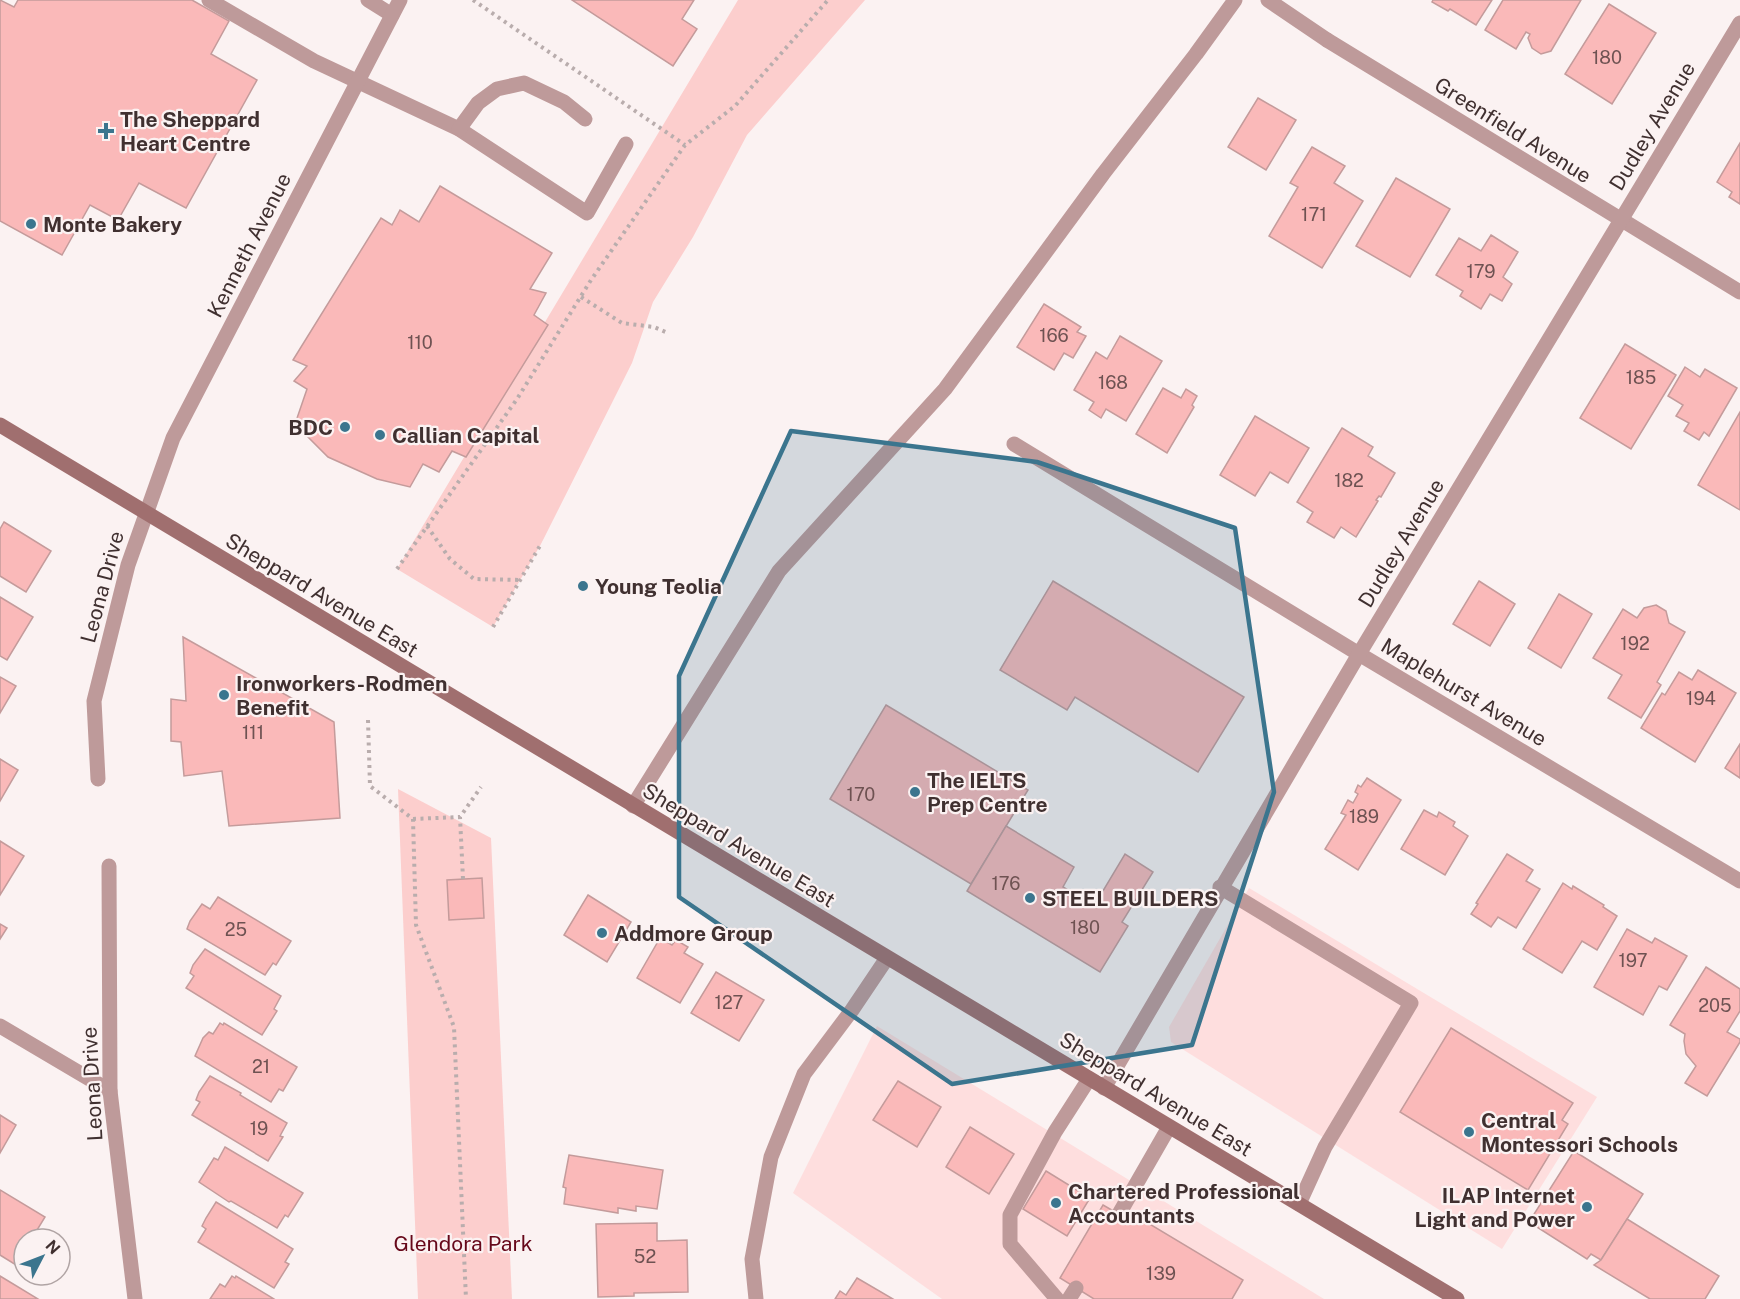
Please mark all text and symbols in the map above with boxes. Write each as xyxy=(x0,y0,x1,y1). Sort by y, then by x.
house number: 180 xyxy=(1592,47,1622,68)
street label: Dudley Avenue xyxy=(1604,57,1700,195)
street label: Greenfield Avenue xyxy=(1430,72,1596,188)
place label: The Sheppard Heart Centre xyxy=(120,107,260,156)
marker: The Sheppard Heart Centre xyxy=(97,122,115,140)
street label: Kenneth Avenue xyxy=(202,169,296,321)
house number: 171 xyxy=(1301,204,1327,225)
place label: Monte Bakery xyxy=(43,212,182,237)
marker: Monte Bakery xyxy=(24,217,38,231)
house number: 179 xyxy=(1466,261,1496,282)
house number: 166 xyxy=(1039,325,1069,346)
house number: 110 xyxy=(407,332,433,353)
house number: 185 xyxy=(1626,367,1656,388)
house number: 168 xyxy=(1098,372,1128,393)
place label: BDC xyxy=(288,415,333,440)
marker: BDC xyxy=(338,420,352,434)
place label: Callian Capital xyxy=(392,423,539,448)
marker: Callian Capital xyxy=(373,428,387,442)
house number: 182 xyxy=(1334,470,1364,491)
street label: Dudley Avenue xyxy=(1353,474,1449,612)
street label: Leona Drive xyxy=(75,528,129,646)
street label: Sheppard Avenue East xyxy=(221,528,423,662)
place label: Young Teolia xyxy=(595,574,722,599)
marker: Young Teolia xyxy=(576,579,590,593)
street label: Maplehurst Avenue xyxy=(1377,633,1551,751)
house number: 192 xyxy=(1620,633,1650,654)
place label: Ironworkers-Rodmen Benefit xyxy=(236,671,447,720)
marker: Ironworkers-Rodmen Benefit xyxy=(217,688,231,702)
house number: 194 xyxy=(1686,688,1716,709)
house number: 111 xyxy=(242,722,264,743)
place label: The IELTS Prep Centre xyxy=(927,768,1048,817)
street label: Sheppard Avenue East xyxy=(638,778,840,912)
house number: 170 xyxy=(847,784,875,805)
marker: The IELTS Prep Centre xyxy=(908,785,922,799)
house number: 189 xyxy=(1349,806,1379,827)
house number: 176 xyxy=(992,873,1021,894)
place label: STEEL BUILDERS xyxy=(1042,886,1219,911)
marker: STEEL BUILDERS xyxy=(1023,891,1037,905)
house number: 180 xyxy=(1070,917,1100,938)
house number: 25 xyxy=(225,919,247,940)
place label: Addmore Group xyxy=(614,921,773,946)
marker: Addmore Group xyxy=(595,926,609,940)
house number: 197 xyxy=(1618,950,1648,971)
house number: 127 xyxy=(715,992,743,1013)
house number: 205 xyxy=(1698,995,1732,1016)
street label: Leona Drive xyxy=(77,1026,107,1142)
street label: Sheppard Avenue East xyxy=(1055,1027,1257,1161)
house number: 21 xyxy=(252,1056,270,1077)
place label: Central Montessori Schools xyxy=(1481,1108,1678,1157)
house number: 19 xyxy=(250,1118,268,1139)
marker: Central Montessori Schools xyxy=(1462,1125,1476,1139)
place label: Chartered Professional Accountants xyxy=(1068,1179,1300,1228)
place label: ILAP Internet Light and Power xyxy=(1415,1183,1575,1232)
marker: Chartered Professional Accountants xyxy=(1049,1196,1063,1210)
marker: ILAP Internet Light and Power xyxy=(1580,1200,1594,1214)
north arrow xyxy=(12,1227,72,1287)
park label: Glendora Park xyxy=(394,1231,533,1256)
text: N xyxy=(42,1236,64,1258)
house number: 52 xyxy=(634,1246,656,1267)
house number: 139 xyxy=(1146,1263,1176,1284)

